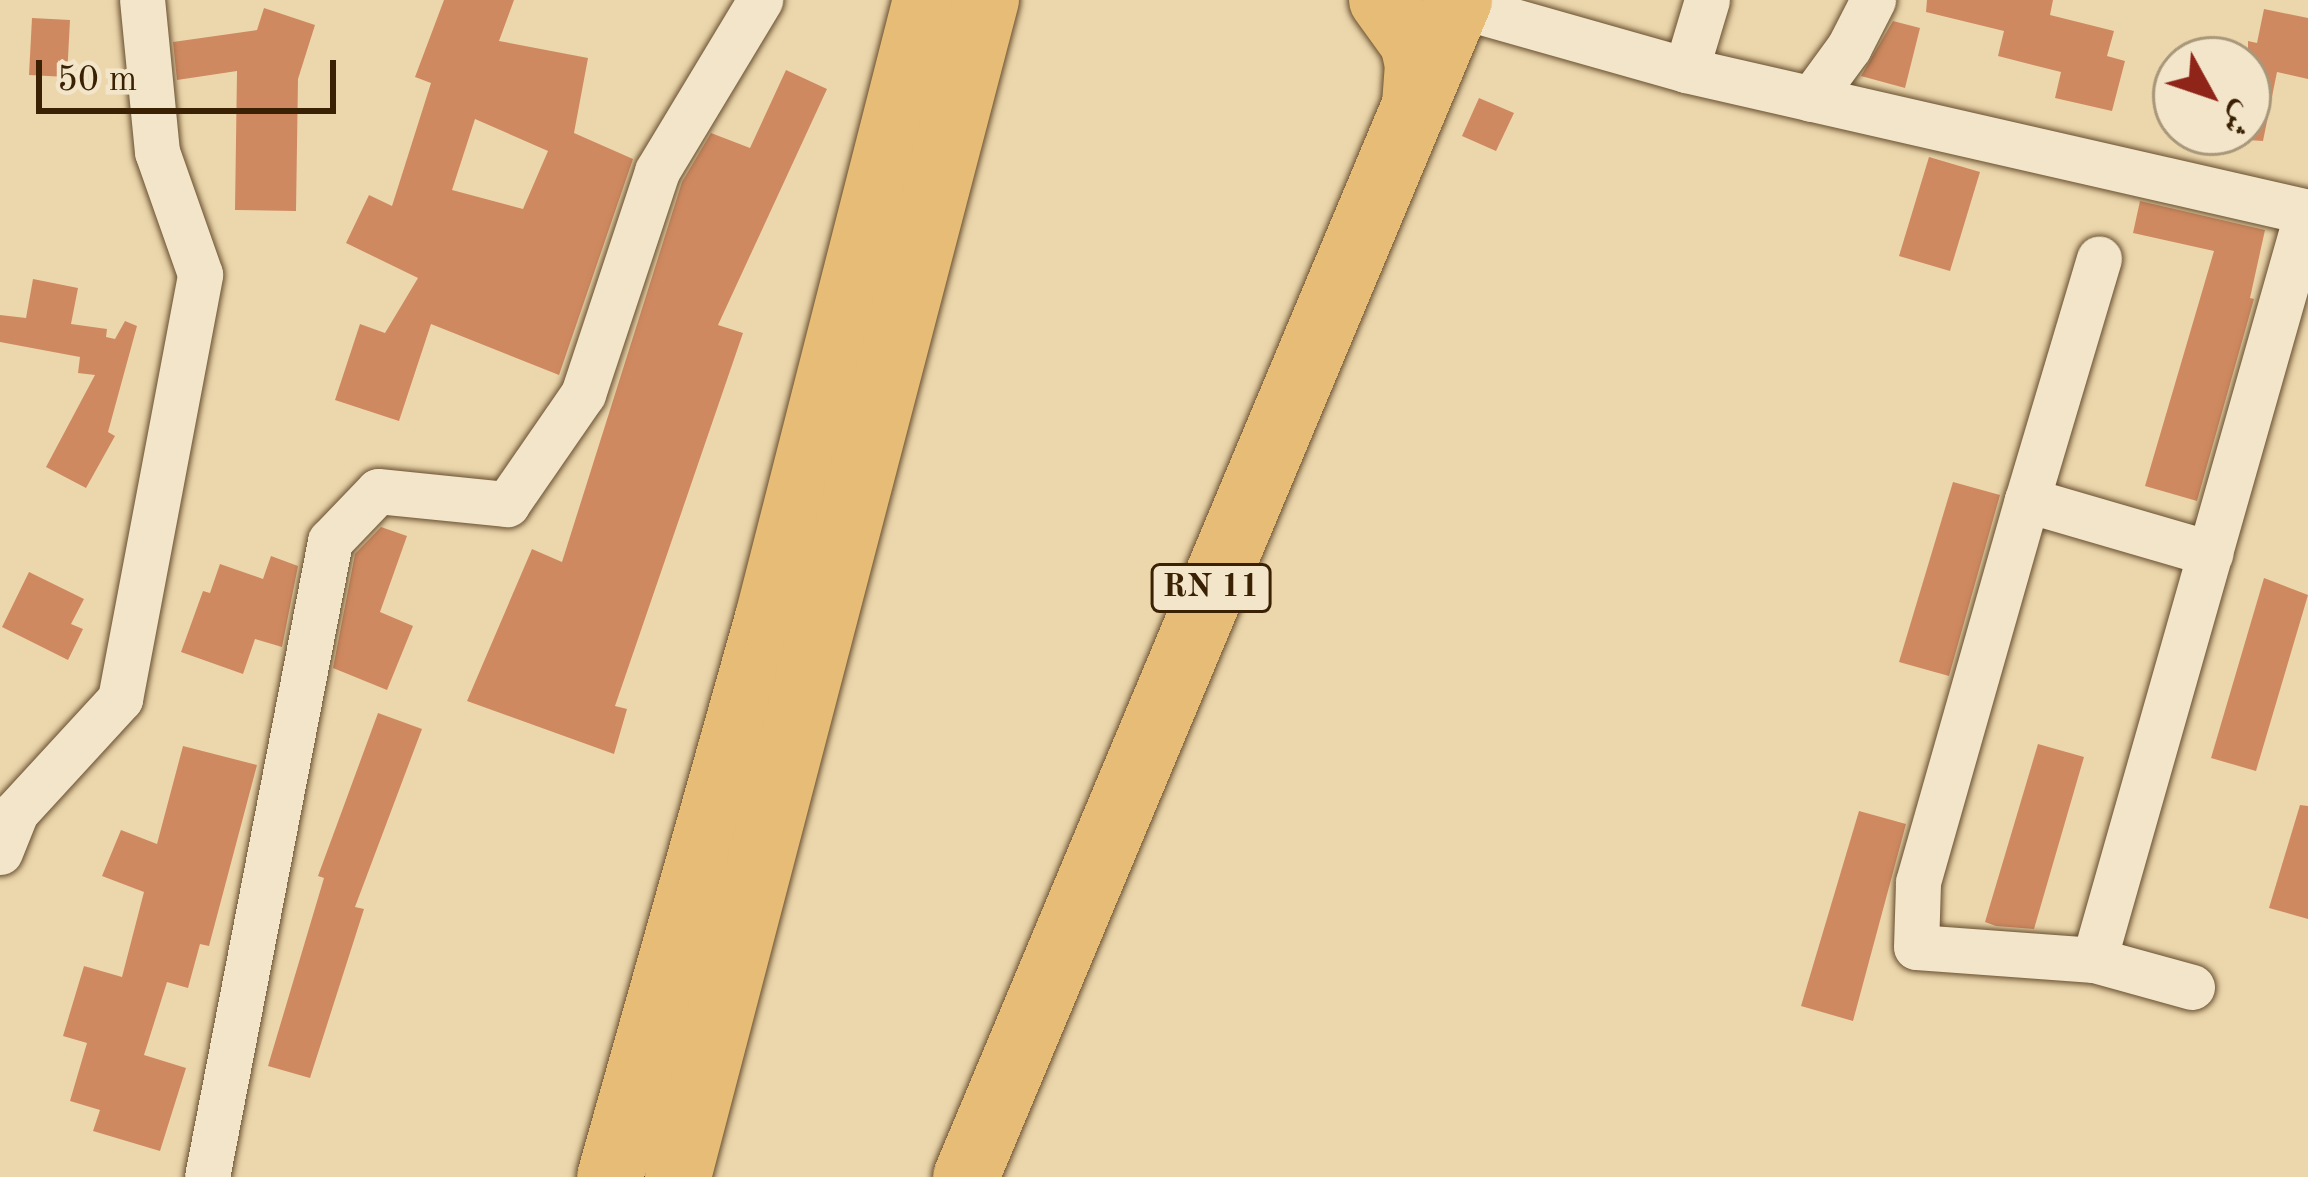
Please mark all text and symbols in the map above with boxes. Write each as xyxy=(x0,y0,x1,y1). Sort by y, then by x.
scale bar xyxy=(42,36,342,110)
north arrow xyxy=(2152,36,2272,156)
text: 50 m xyxy=(57,63,137,99)
text: ش xyxy=(2214,94,2261,141)
road number: RN 11 xyxy=(1148,561,1274,615)

